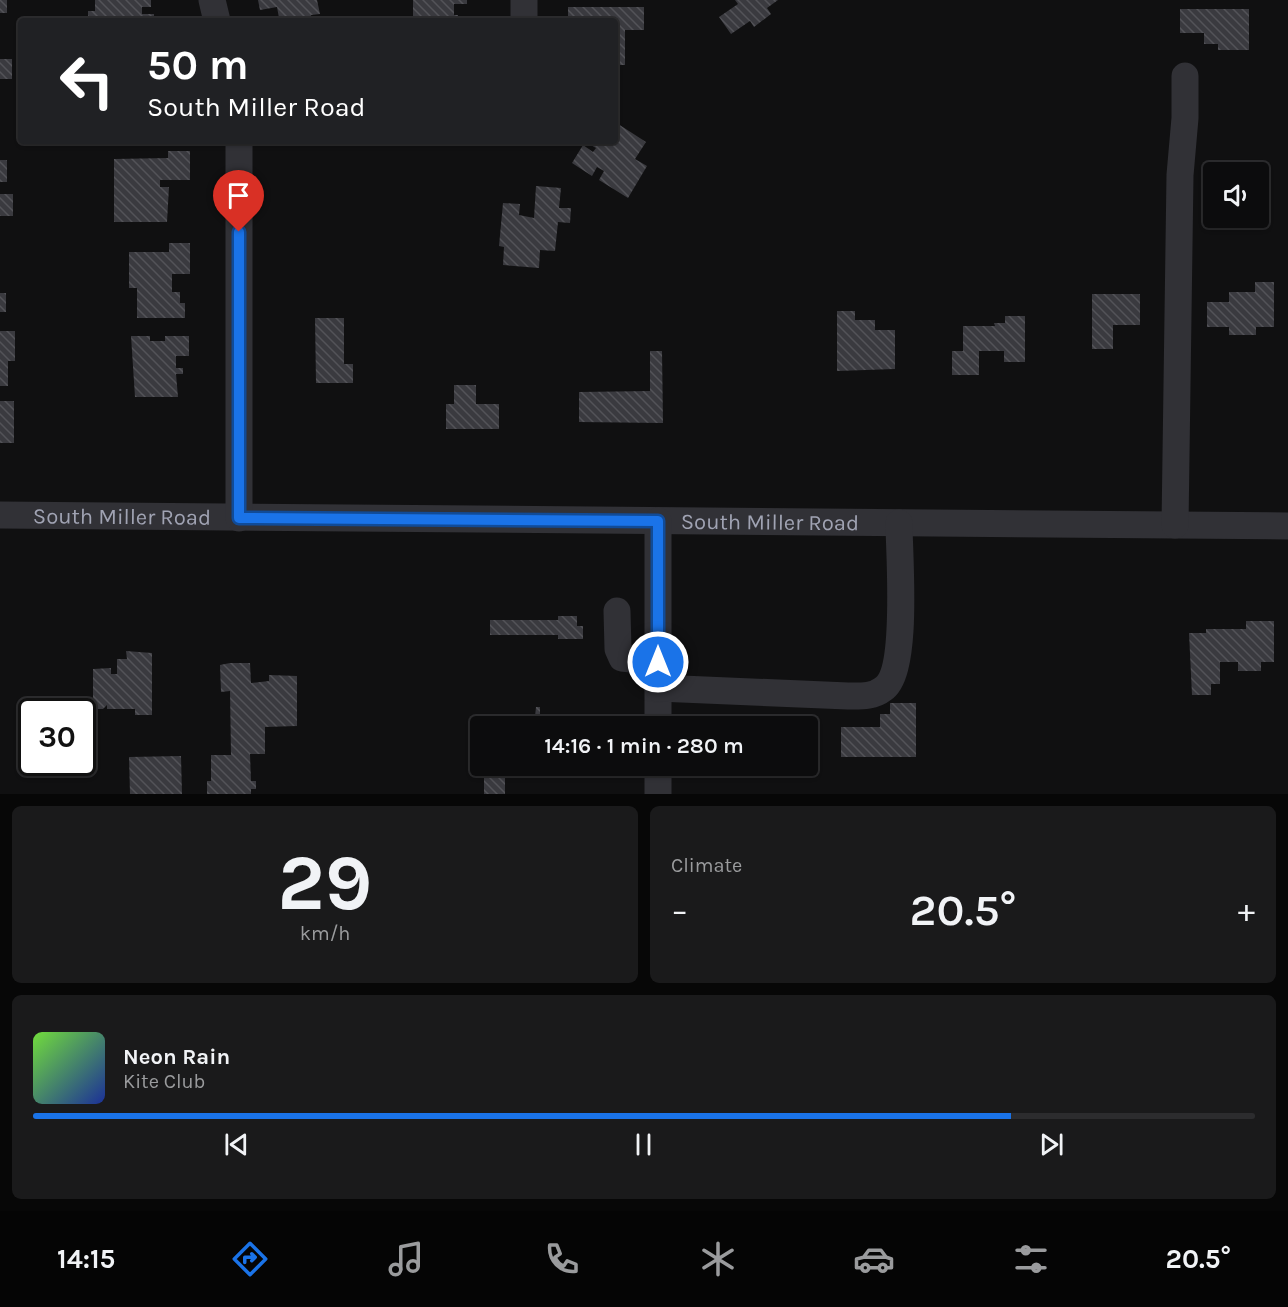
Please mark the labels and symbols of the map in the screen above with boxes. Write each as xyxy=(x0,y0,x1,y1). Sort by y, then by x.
pin xyxy=(213,170,264,232)
street label: South Miller Road xyxy=(33,503,211,531)
street label: South Miller Road xyxy=(681,509,859,536)
position arrow xyxy=(626,630,690,694)
speed limit sign: 30 xyxy=(18,698,96,776)

